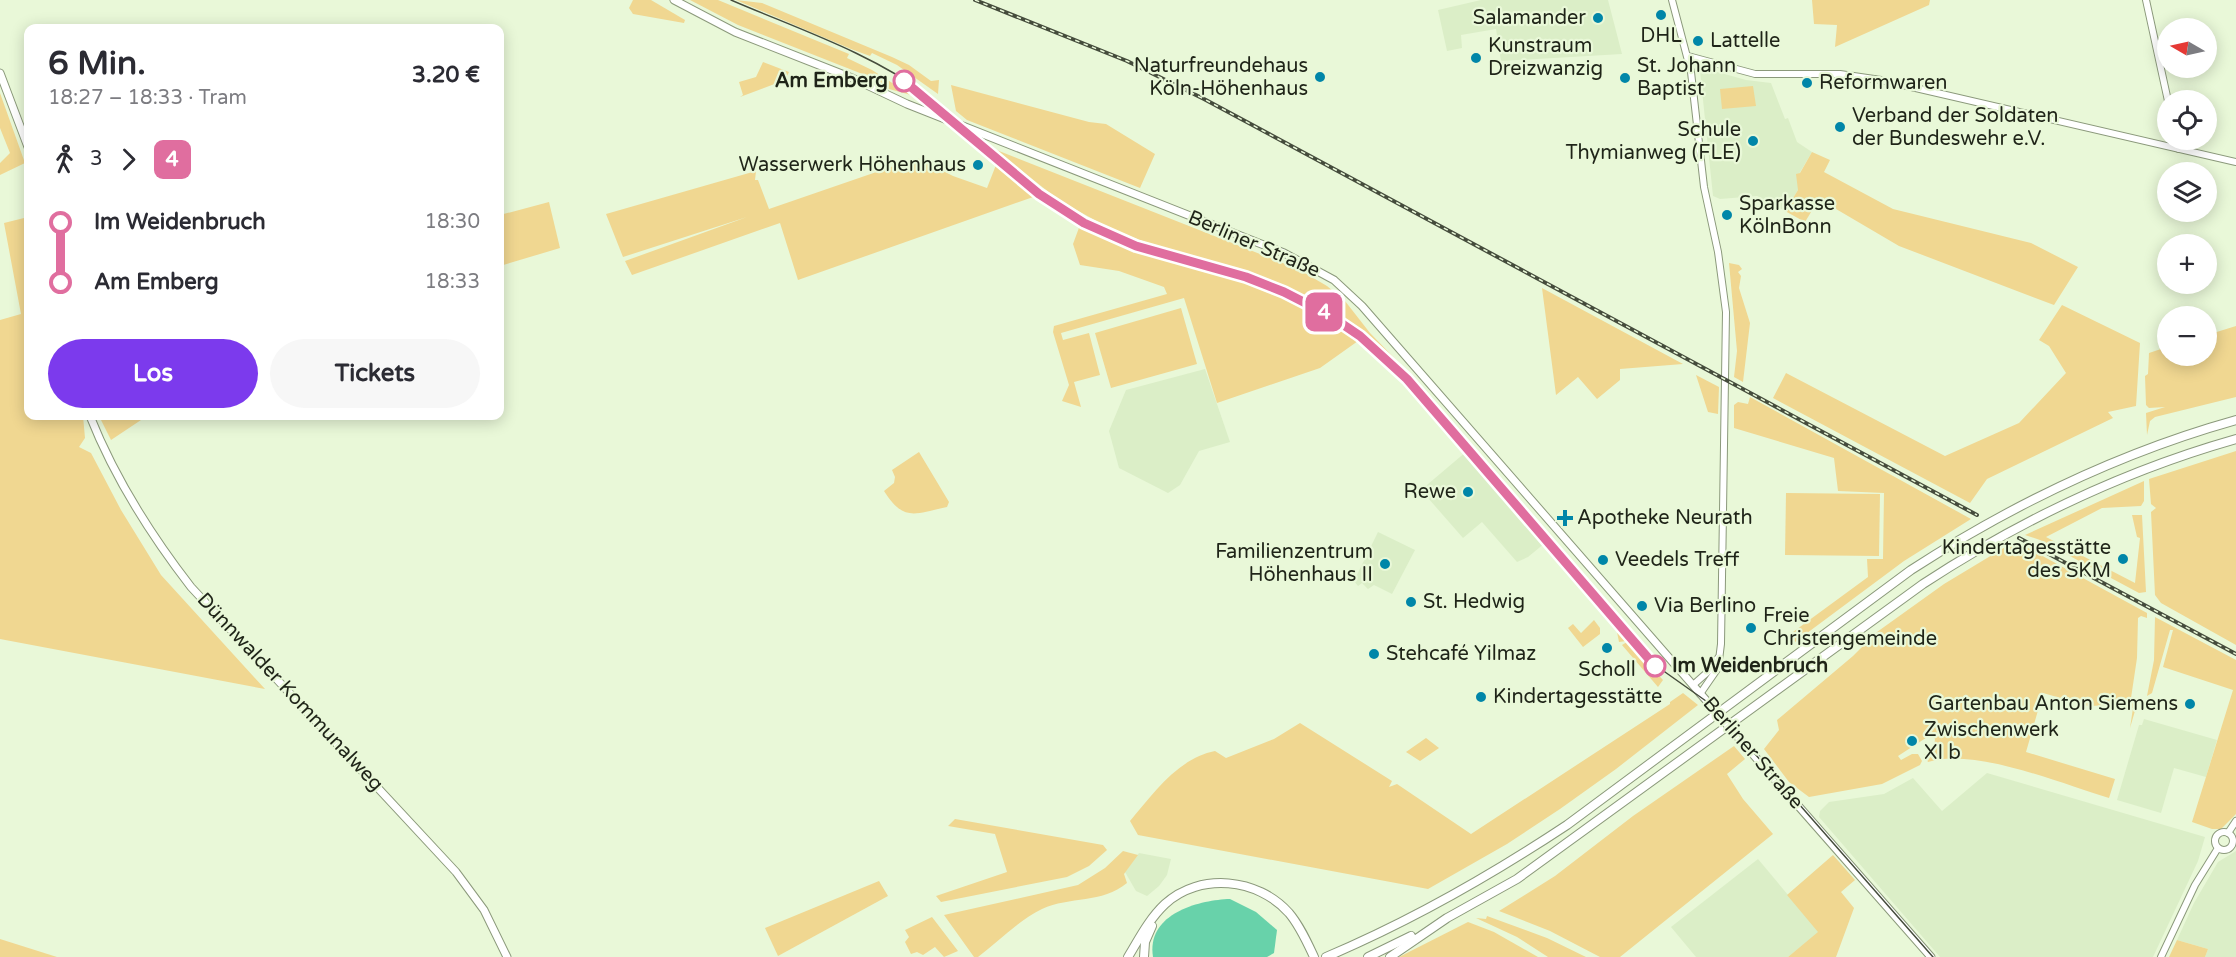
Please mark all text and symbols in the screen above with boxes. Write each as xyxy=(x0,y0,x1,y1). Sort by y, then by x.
place label: Salamander xyxy=(1473,6,1586,30)
marker: DHL xyxy=(1654,8,1668,22)
marker: Salamander xyxy=(1591,11,1605,25)
north arrow xyxy=(2157,18,2217,78)
map controls xyxy=(2157,18,2217,366)
place label: DHL xyxy=(1640,24,1682,48)
place label: Lattelle xyxy=(1710,29,1780,53)
place label: Kunstraum Dreizwanzig xyxy=(1488,34,1603,81)
marker: Lattelle xyxy=(1691,34,1705,48)
text: 6 Min. xyxy=(48,44,146,83)
marker: Kunstraum Dreizwanzig xyxy=(1469,51,1483,65)
place label: Naturfreundehaus Köln-Höhenhaus xyxy=(1134,54,1308,101)
place label: St. Johann Baptist xyxy=(1637,54,1736,101)
text: 3.20 € xyxy=(412,62,480,88)
place label: Am Emberg xyxy=(775,69,888,93)
marker: Am Emberg xyxy=(893,70,915,92)
marker: Naturfreundehaus Köln-Höhenhaus xyxy=(1313,70,1327,84)
marker: St. Johann Baptist xyxy=(1618,71,1632,85)
place label: Reformwaren xyxy=(1819,71,1947,95)
marker: Reformwaren xyxy=(1800,76,1814,90)
text: 18:27 – 18:33 · Tram xyxy=(48,86,247,110)
button: locate xyxy=(2157,90,2217,150)
place label: Verband der Soldaten der Bundeswehr e.V. xyxy=(1852,104,2059,151)
place label: Schule Thymianweg (FLE) xyxy=(1566,118,1741,165)
marker: Verband der Soldaten der Bundeswehr e.V. xyxy=(1833,120,1847,134)
marker: Schule Thymianweg (FLE) xyxy=(1746,134,1760,148)
icon: walk xyxy=(48,143,81,176)
icon: forward xyxy=(112,143,145,176)
text: 3 xyxy=(90,147,103,171)
text: 4 xyxy=(166,147,179,172)
place label: Wasserwerk Höhenhaus xyxy=(739,153,966,177)
marker: Wasserwerk Höhenhaus xyxy=(971,158,985,172)
button: layers xyxy=(2157,162,2217,222)
place label: Sparkasse KölnBonn xyxy=(1739,192,1835,239)
street label: Berliner Straße xyxy=(1184,205,1324,283)
marker: Sparkasse KölnBonn xyxy=(1720,208,1734,222)
text: Im Weidenbruch xyxy=(94,209,266,235)
text: 18:30 xyxy=(425,210,480,234)
button: + xyxy=(2157,234,2217,294)
text: Am Emberg xyxy=(94,269,219,295)
text: 18:33 xyxy=(425,270,480,294)
line badge: 4 xyxy=(1304,292,1344,332)
text: 4 xyxy=(1317,300,1331,325)
button: − xyxy=(2157,306,2217,366)
button: Los xyxy=(48,339,258,408)
button: Tickets xyxy=(270,339,480,408)
place label: Rewe xyxy=(1404,480,1456,504)
marker: Rewe xyxy=(1461,485,1475,499)
place label: Apotheke Neurath xyxy=(1577,506,1753,530)
marker: Apotheke Neurath xyxy=(1558,511,1572,525)
place label: Kindertagesstätte des SKM xyxy=(1942,536,2111,583)
place label: Familienzentrum Höhenhaus II xyxy=(1215,540,1373,587)
place label: Veedels Treff xyxy=(1615,548,1740,572)
marker: Kindertagesstätte des SKM xyxy=(2116,552,2130,566)
marker: Veedels Treff xyxy=(1596,553,1610,567)
marker: Familienzentrum Höhenhaus II xyxy=(1378,557,1392,571)
street label: Dünnwalder Kommunalweg xyxy=(192,588,388,796)
place label: St. Hedwig xyxy=(1423,590,1525,614)
place label: Via Berlino xyxy=(1654,594,1756,618)
marker: St. Hedwig xyxy=(1404,595,1418,609)
marker: Via Berlino xyxy=(1635,599,1649,613)
place label: Freie Christengemeinde xyxy=(1763,604,1937,651)
marker: Freie Christengemeinde xyxy=(1744,621,1758,635)
marker: Scholl xyxy=(1600,641,1614,655)
place label: Stehcafé Yilmaz xyxy=(1386,642,1536,666)
marker: Stehcafé Yilmaz xyxy=(1367,647,1381,661)
place label: Im Weidenbruch xyxy=(1672,654,1828,678)
marker: Im Weidenbruch xyxy=(1644,655,1666,677)
place label: Scholl xyxy=(1578,658,1636,682)
place label: Kindertagesstätte xyxy=(1493,685,1662,709)
marker: Kindertagesstätte xyxy=(1474,690,1488,704)
street label: Berliner Straße xyxy=(1698,692,1808,814)
place label: Gartenbau Anton Siemens xyxy=(1928,692,2178,716)
marker: Gartenbau Anton Siemens xyxy=(2183,697,2197,711)
place label: Zwischenwerk XI b xyxy=(1924,718,2059,765)
marker: Zwischenwerk XI b xyxy=(1905,734,1919,748)

